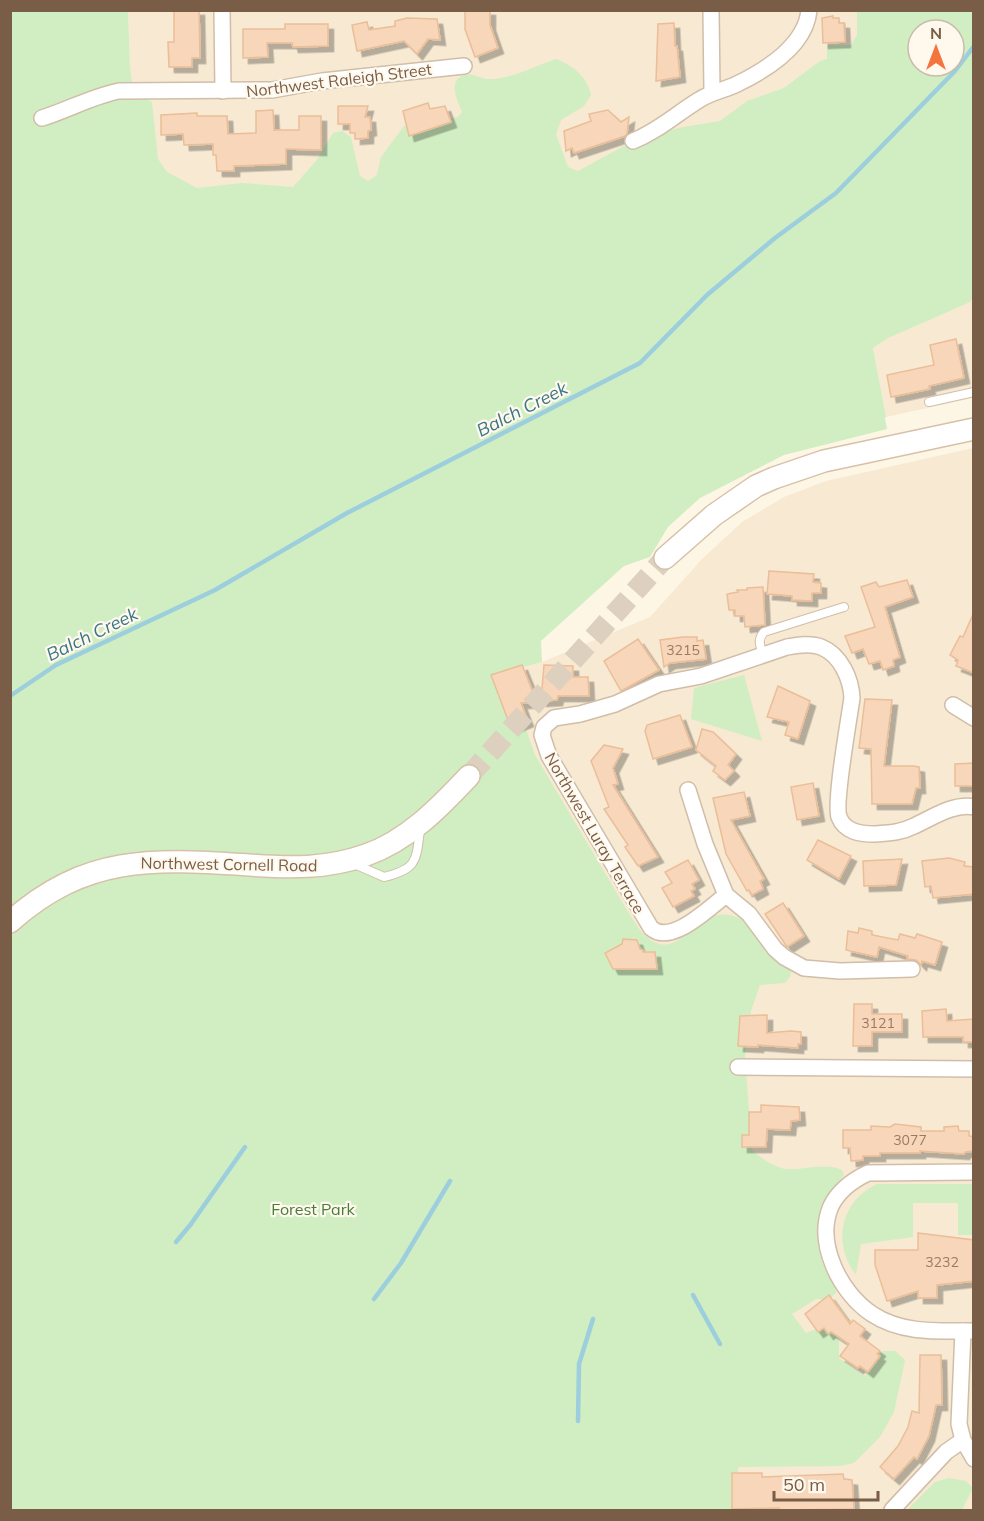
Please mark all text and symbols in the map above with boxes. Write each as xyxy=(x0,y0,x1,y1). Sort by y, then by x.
north arrow xyxy=(906,18,966,78)
text: N xyxy=(930,23,942,43)
street label: Northwest Raleigh Street xyxy=(245,59,433,101)
water label: Balch Creek xyxy=(473,376,572,442)
water label: Balch Creek xyxy=(42,602,142,666)
house number: 3215 xyxy=(666,641,700,659)
street label: Northwest Luray Terrace xyxy=(541,749,649,917)
street label: Northwest Cornell Road xyxy=(140,852,318,876)
house number: 3121 xyxy=(861,1014,895,1032)
house number: 3077 xyxy=(893,1131,927,1149)
park label: Forest Park xyxy=(271,1199,356,1219)
house number: 3232 xyxy=(925,1253,959,1271)
scale bar xyxy=(774,1464,878,1502)
text: 50 m xyxy=(783,1473,825,1496)

